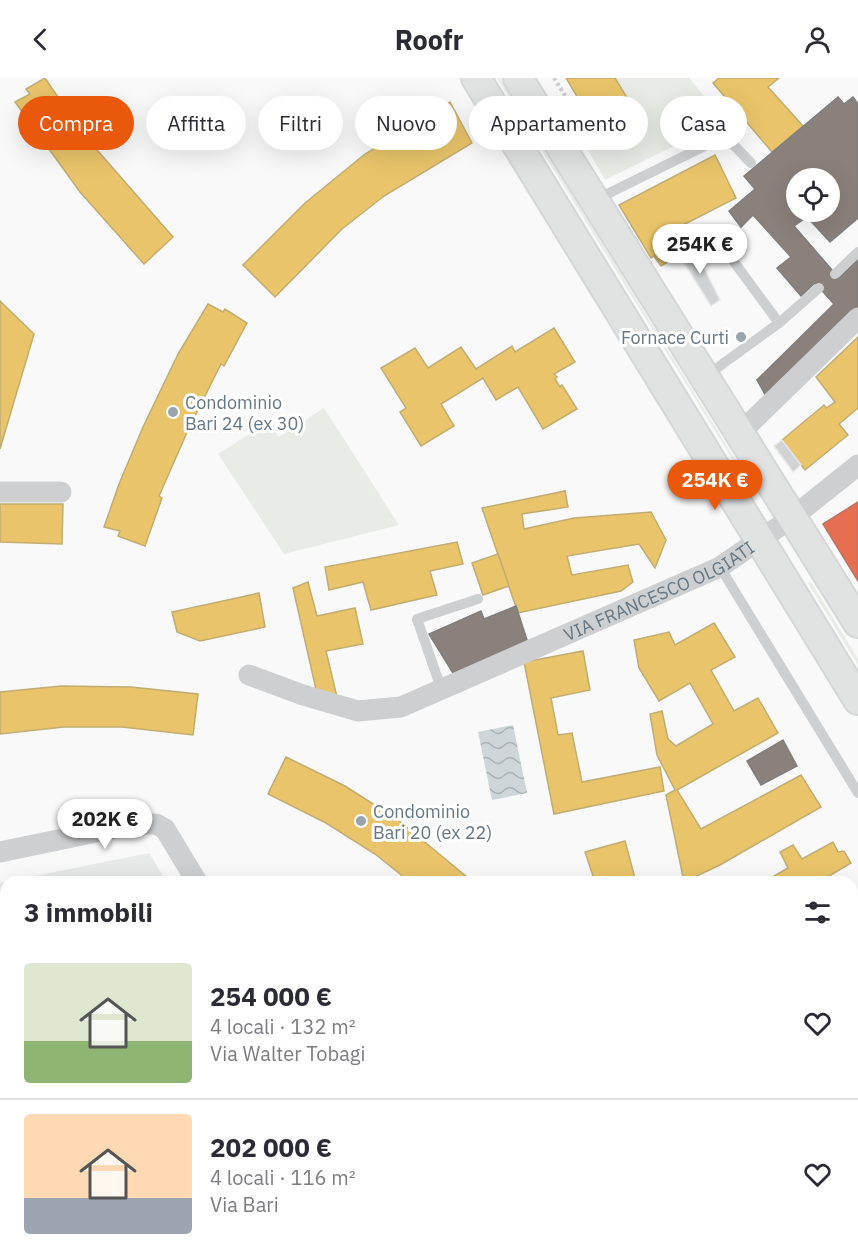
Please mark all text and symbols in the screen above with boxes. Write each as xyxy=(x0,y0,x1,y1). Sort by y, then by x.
text: Roofr xyxy=(395,22,463,57)
icon: back xyxy=(24,23,57,56)
icon: person xyxy=(801,23,834,56)
chip: Compra xyxy=(18,96,134,150)
chip: Affitta xyxy=(146,96,246,150)
chip: Filtri xyxy=(258,96,343,150)
chip: Nuovo xyxy=(355,96,457,150)
chip: Appartamento xyxy=(469,96,648,150)
chip: Casa xyxy=(660,96,747,150)
map controls xyxy=(786,168,840,222)
button: locate xyxy=(786,168,840,222)
pin: 254K € xyxy=(651,224,749,275)
text: 254K € xyxy=(666,230,734,257)
place label: Fornace Curti xyxy=(621,326,729,349)
marker: Fornace Curti xyxy=(734,330,748,344)
place label: Condominio Bari 24 (ex 30) xyxy=(185,391,304,435)
marker: Condominio Bari 24 (ex 30) xyxy=(166,405,180,419)
pin: 254K € xyxy=(666,460,764,511)
text: 254K € xyxy=(681,466,749,493)
street label: VIA FRANCESCO OLGIATI xyxy=(560,536,759,646)
pin: 202K € xyxy=(56,799,154,850)
place label: Condominio Bari 20 (ex 22) xyxy=(373,800,492,844)
text: 202K € xyxy=(71,805,139,832)
marker: Condominio Bari 20 (ex 22) xyxy=(354,814,368,828)
text: 3 immobili xyxy=(24,895,153,929)
icon: filters xyxy=(801,896,834,929)
text: 254 000 € xyxy=(210,979,332,1013)
icon: home xyxy=(72,987,144,1059)
icon: heart xyxy=(801,1007,834,1040)
text: 4 locali · 132 m² xyxy=(210,1013,356,1040)
text: Via Walter Tobagi xyxy=(210,1040,365,1067)
text: 202 000 € xyxy=(210,1130,332,1164)
icon: home xyxy=(72,1138,144,1210)
icon: heart xyxy=(801,1158,834,1191)
text: 4 locali · 116 m² xyxy=(210,1164,356,1191)
text: Via Bari xyxy=(210,1191,279,1218)

